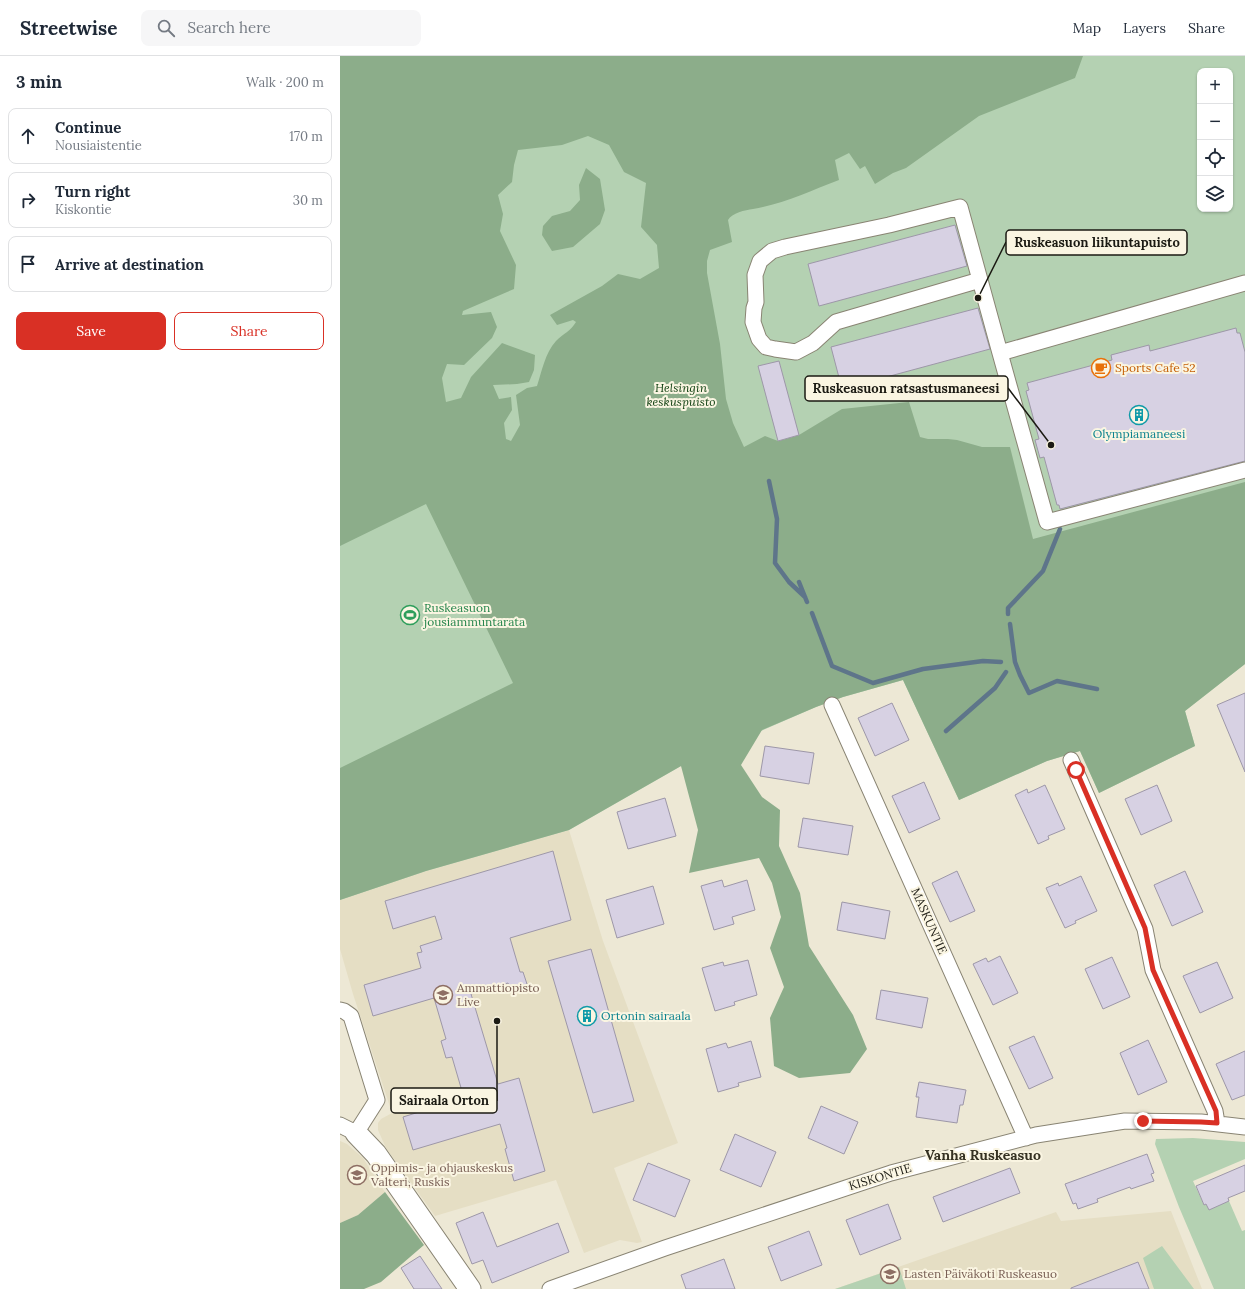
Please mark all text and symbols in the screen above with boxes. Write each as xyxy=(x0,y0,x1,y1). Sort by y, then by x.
search box xyxy=(141,10,421,46)
text: Streetwise xyxy=(20,16,117,40)
icon: search xyxy=(155,17,177,39)
text: Search here xyxy=(187,18,271,37)
text: Map xyxy=(1073,19,1101,37)
text: Layers xyxy=(1123,19,1166,37)
text: Share xyxy=(1188,19,1225,37)
map controls xyxy=(1197,68,1233,212)
button: + xyxy=(1197,68,1233,104)
text: 3 min xyxy=(16,71,62,93)
text: Walk · 200 m xyxy=(246,74,324,91)
button: − xyxy=(1197,104,1233,140)
text: Continue xyxy=(55,118,121,137)
icon: ahead xyxy=(17,125,39,147)
text: 170 m xyxy=(289,128,323,145)
text: Nousiaistentie xyxy=(55,137,142,154)
button: locate xyxy=(1197,140,1233,176)
button: layers xyxy=(1197,176,1233,212)
text: Turn right xyxy=(55,182,131,201)
icon: right xyxy=(17,189,39,211)
text: 30 m xyxy=(293,192,323,209)
text: Kiskontie xyxy=(55,201,112,218)
callout: Ruskeasuon liikuntapuisto xyxy=(1006,230,1187,255)
text: Ruskeasuon liikuntapuisto xyxy=(1014,234,1180,251)
icon: arrive xyxy=(17,253,39,275)
text: Arrive at destination xyxy=(55,255,204,274)
button: Save xyxy=(16,312,166,350)
button: Share xyxy=(174,312,324,350)
cafe icon: Sports Cafe 52 xyxy=(1090,357,1112,379)
place label: Sports Cafe 52 xyxy=(1115,360,1196,375)
callout: Ruskeasuon ratsastusmaneesi xyxy=(805,376,1008,401)
park label: Helsingin keskuspuisto xyxy=(646,380,716,409)
text: Ruskeasuon ratsastusmaneesi xyxy=(813,380,999,397)
building icon: Olympiamaneesi xyxy=(1128,404,1150,426)
place label: Olympiamaneesi xyxy=(1093,426,1185,441)
place label: Ruskeasuon jousiammuntarata xyxy=(422,600,525,629)
sports icon: Ruskeasuon jousiammuntarata xyxy=(399,604,421,626)
route start xyxy=(1067,761,1085,779)
street label: MASKUNTIE xyxy=(908,885,951,956)
place label: Ammattiopisto Live xyxy=(456,980,540,1009)
school or university icon: Ammattiopisto Live xyxy=(432,984,454,1006)
building icon: Ortonin sairaala xyxy=(576,1005,598,1027)
place label: Ortonin sairaala xyxy=(601,1008,691,1023)
callout: Sairaala Orton xyxy=(391,1088,497,1113)
text: Sairaala Orton xyxy=(399,1092,490,1109)
route end xyxy=(1134,1112,1152,1130)
district label: Vanha Ruskeasuo xyxy=(925,1146,1041,1164)
place label: Oppimis- ja ohjauskeskus Valteri, Ruskis xyxy=(370,1160,514,1189)
street label: KISKONTIE xyxy=(847,1160,913,1193)
school or university icon: Oppimis- ja ohjauskeskus Valteri, Ruskis xyxy=(346,1164,368,1186)
school or university icon: Lasten Päiväkoti Ruskeasuo xyxy=(879,1263,901,1285)
place label: Lasten Päiväkoti Ruskeasuo xyxy=(904,1266,1057,1281)

